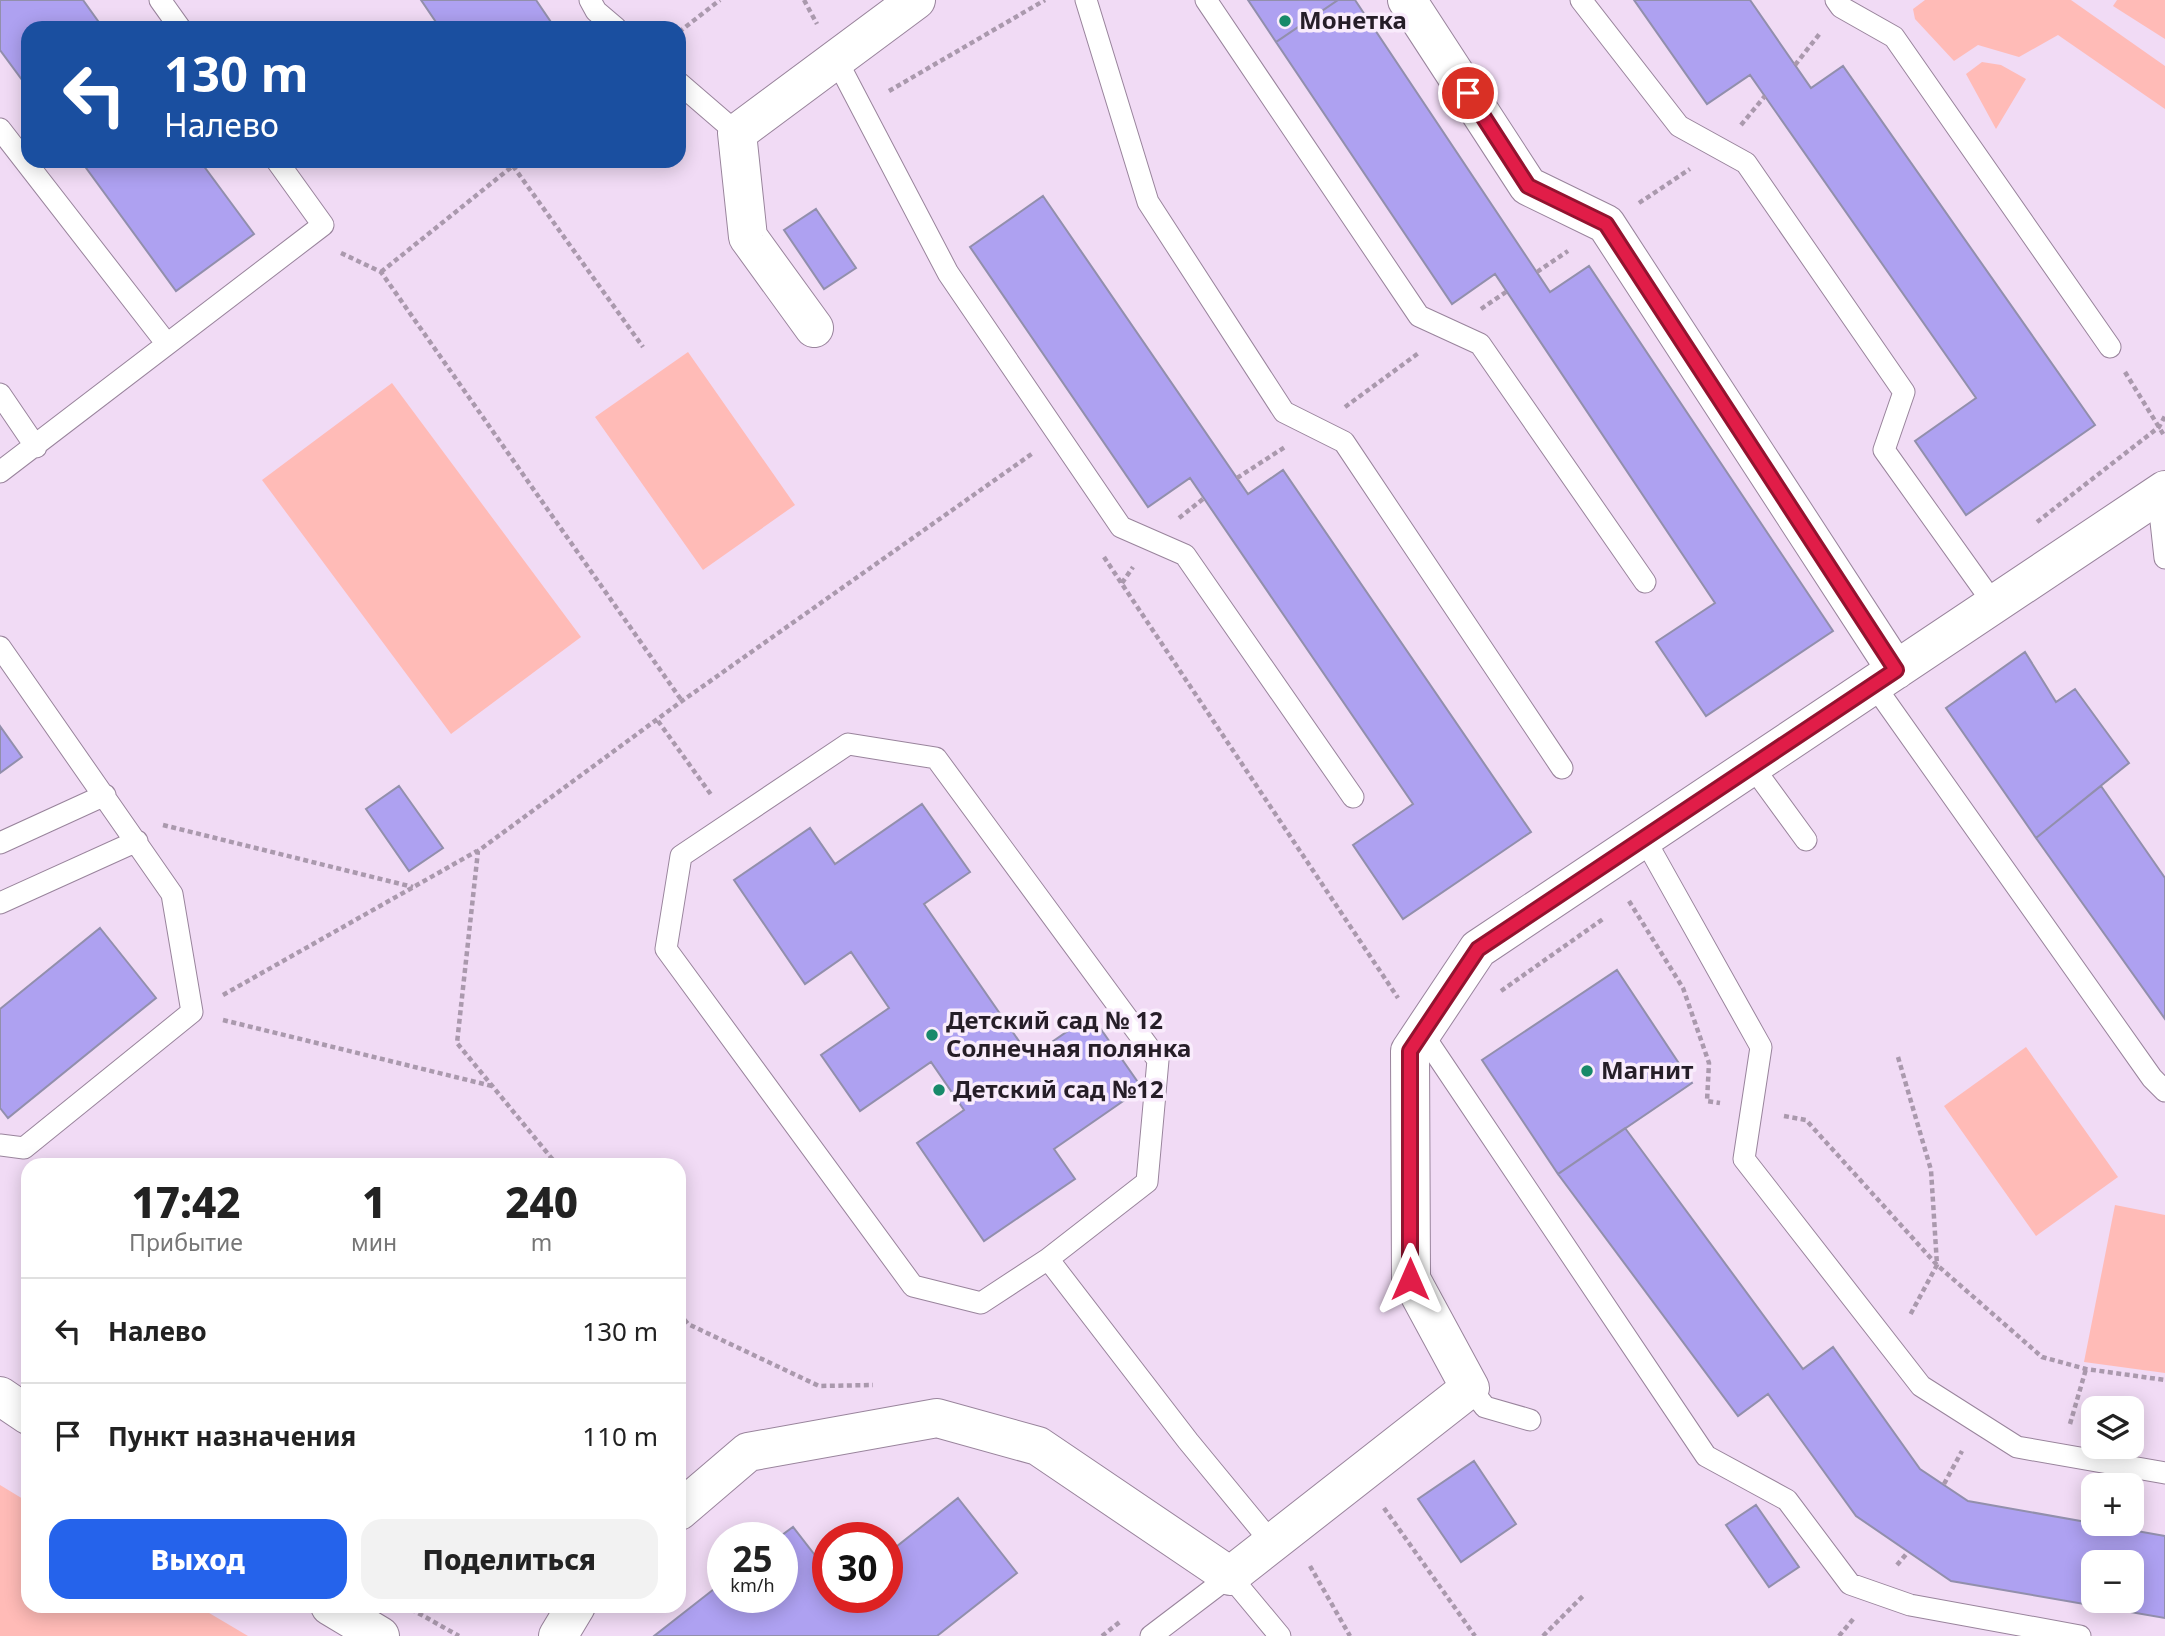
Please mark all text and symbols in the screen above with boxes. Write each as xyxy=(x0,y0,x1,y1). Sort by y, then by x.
place label: Монетка xyxy=(1299,3,1407,36)
marker: Монетка xyxy=(1277,13,1293,29)
text: 130 m xyxy=(164,40,309,106)
icon: left xyxy=(49,49,140,140)
pin xyxy=(1438,63,1498,123)
icon: arrive xyxy=(1449,74,1487,112)
text: Налево xyxy=(164,103,279,146)
place label: Детский сад № 12 Солнечная полянка xyxy=(946,1003,1191,1064)
marker: Детский сад № 12 Солнечная полянка xyxy=(924,1027,940,1043)
place label: Магнит xyxy=(1601,1053,1693,1086)
marker: Магнит xyxy=(1579,1063,1595,1079)
place label: Детский сад №12 xyxy=(953,1072,1164,1105)
marker: Детский сад №12 xyxy=(931,1082,947,1098)
text: 17:42 xyxy=(131,1173,241,1230)
text: 1 xyxy=(362,1173,386,1230)
text: 240 xyxy=(505,1173,578,1230)
text: Прибытие xyxy=(129,1226,243,1258)
text: мин xyxy=(351,1226,397,1258)
text: m xyxy=(531,1226,552,1258)
position arrow xyxy=(1373,1242,1447,1316)
icon: left xyxy=(49,1312,87,1350)
text: Налево xyxy=(108,1313,207,1349)
text: 130 m xyxy=(582,1313,658,1349)
map controls xyxy=(2081,1396,2144,1613)
button: layers xyxy=(2081,1396,2144,1459)
icon: arrive xyxy=(49,1417,87,1455)
text: Пункт назначения xyxy=(108,1418,356,1454)
text: 110 m xyxy=(582,1418,658,1454)
button: + xyxy=(2081,1473,2144,1536)
button: Выход xyxy=(49,1519,347,1599)
button: Поделиться xyxy=(361,1519,658,1599)
speed limit sign: 30 xyxy=(812,1522,903,1613)
text: 25 xyxy=(732,1535,773,1582)
button: − xyxy=(2081,1550,2144,1613)
text: km/h xyxy=(730,1573,775,1597)

